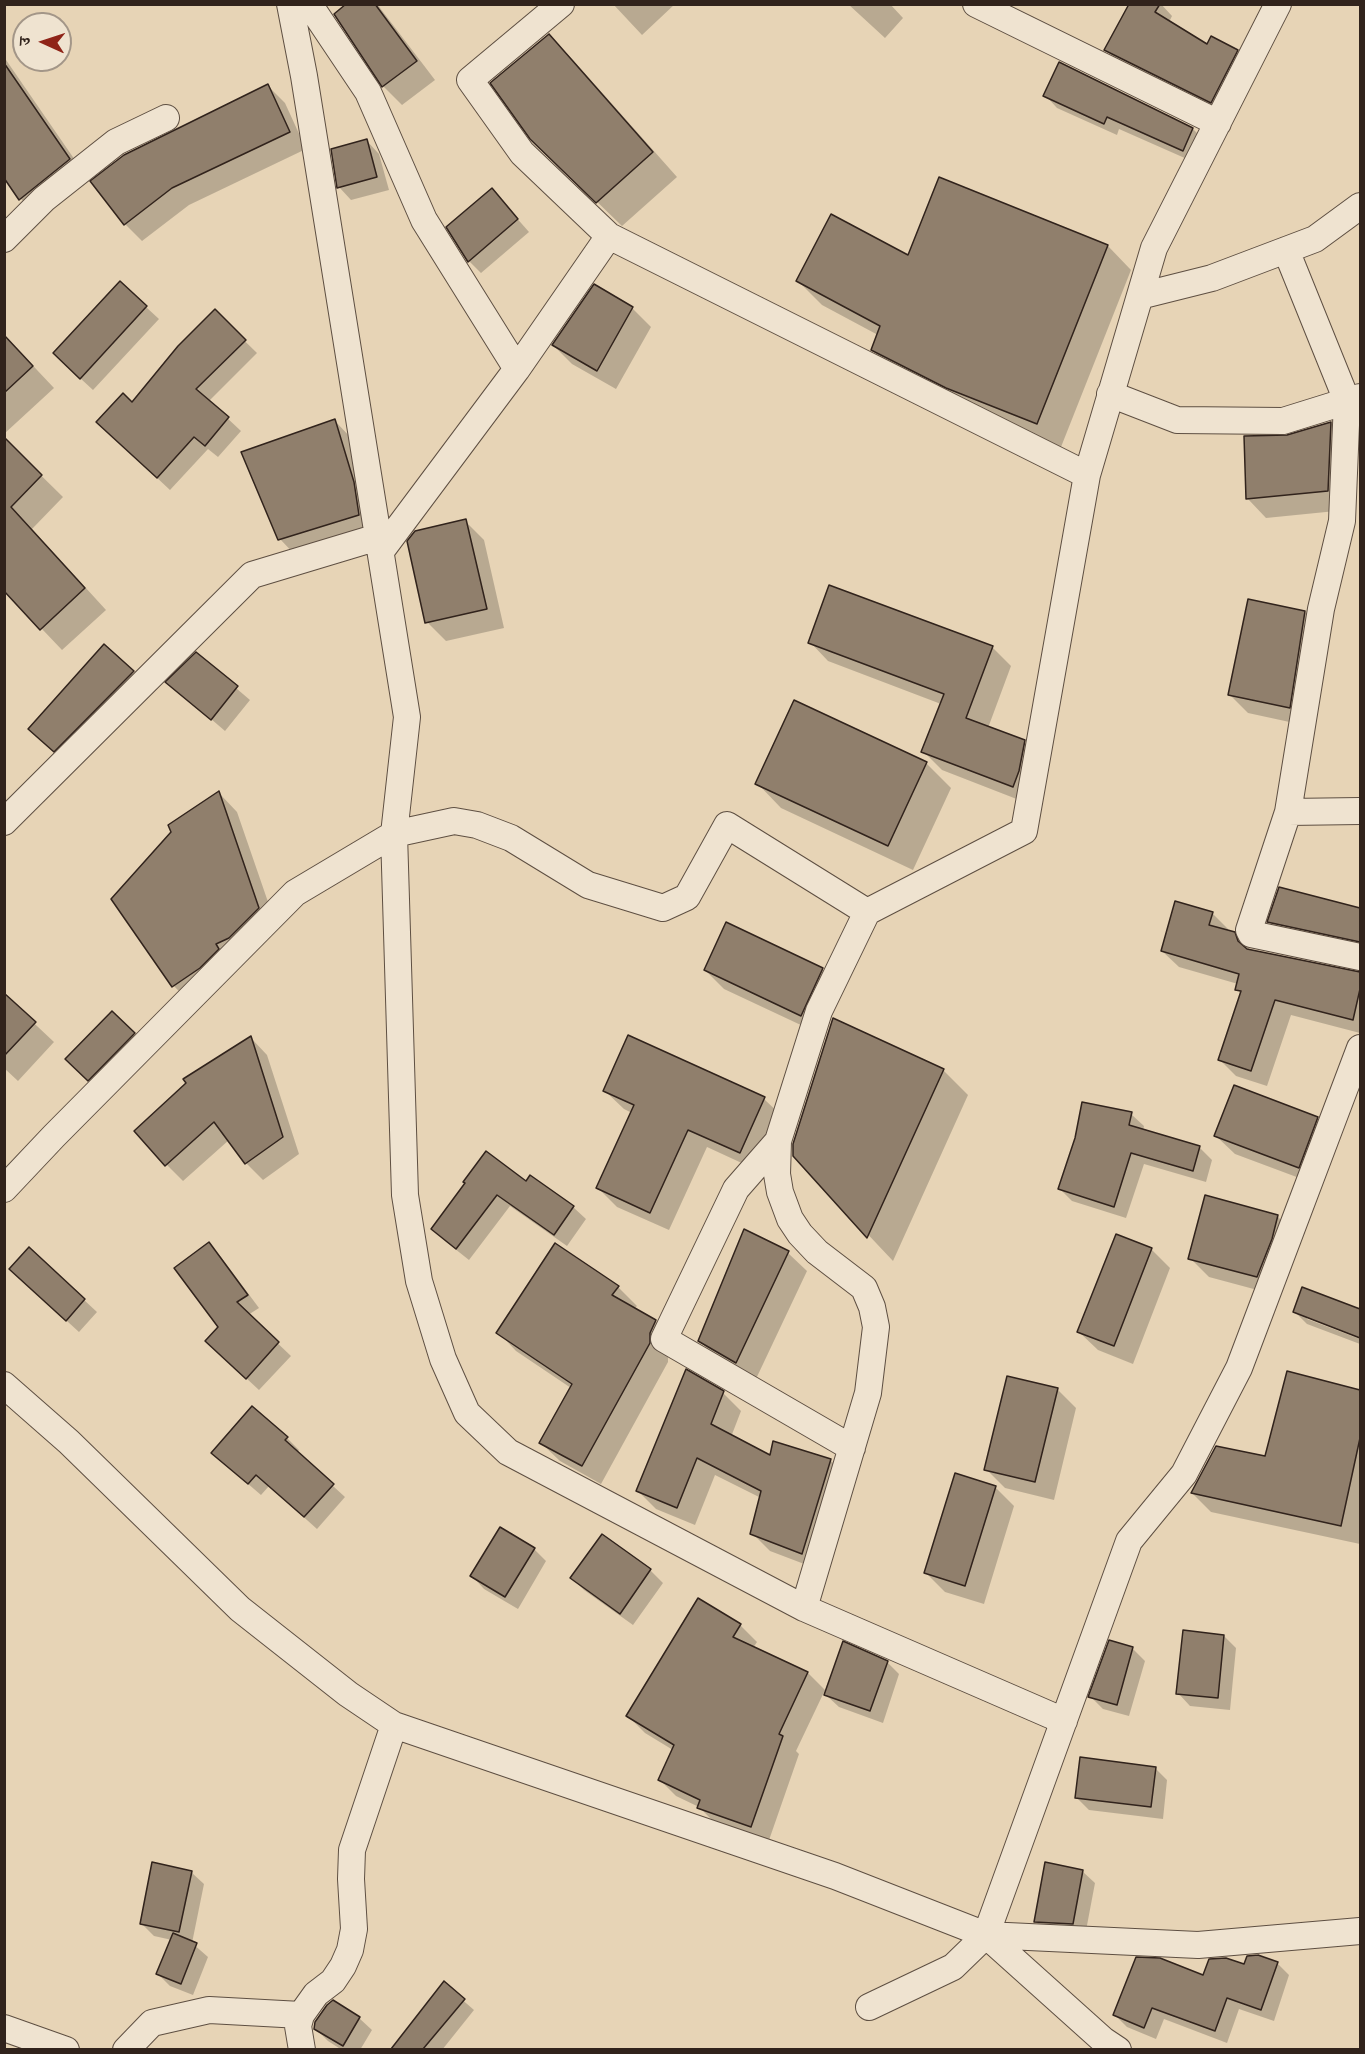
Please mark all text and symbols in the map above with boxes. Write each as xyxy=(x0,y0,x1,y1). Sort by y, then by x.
north arrow xyxy=(12,12,72,72)
text: उ xyxy=(16,37,36,46)

